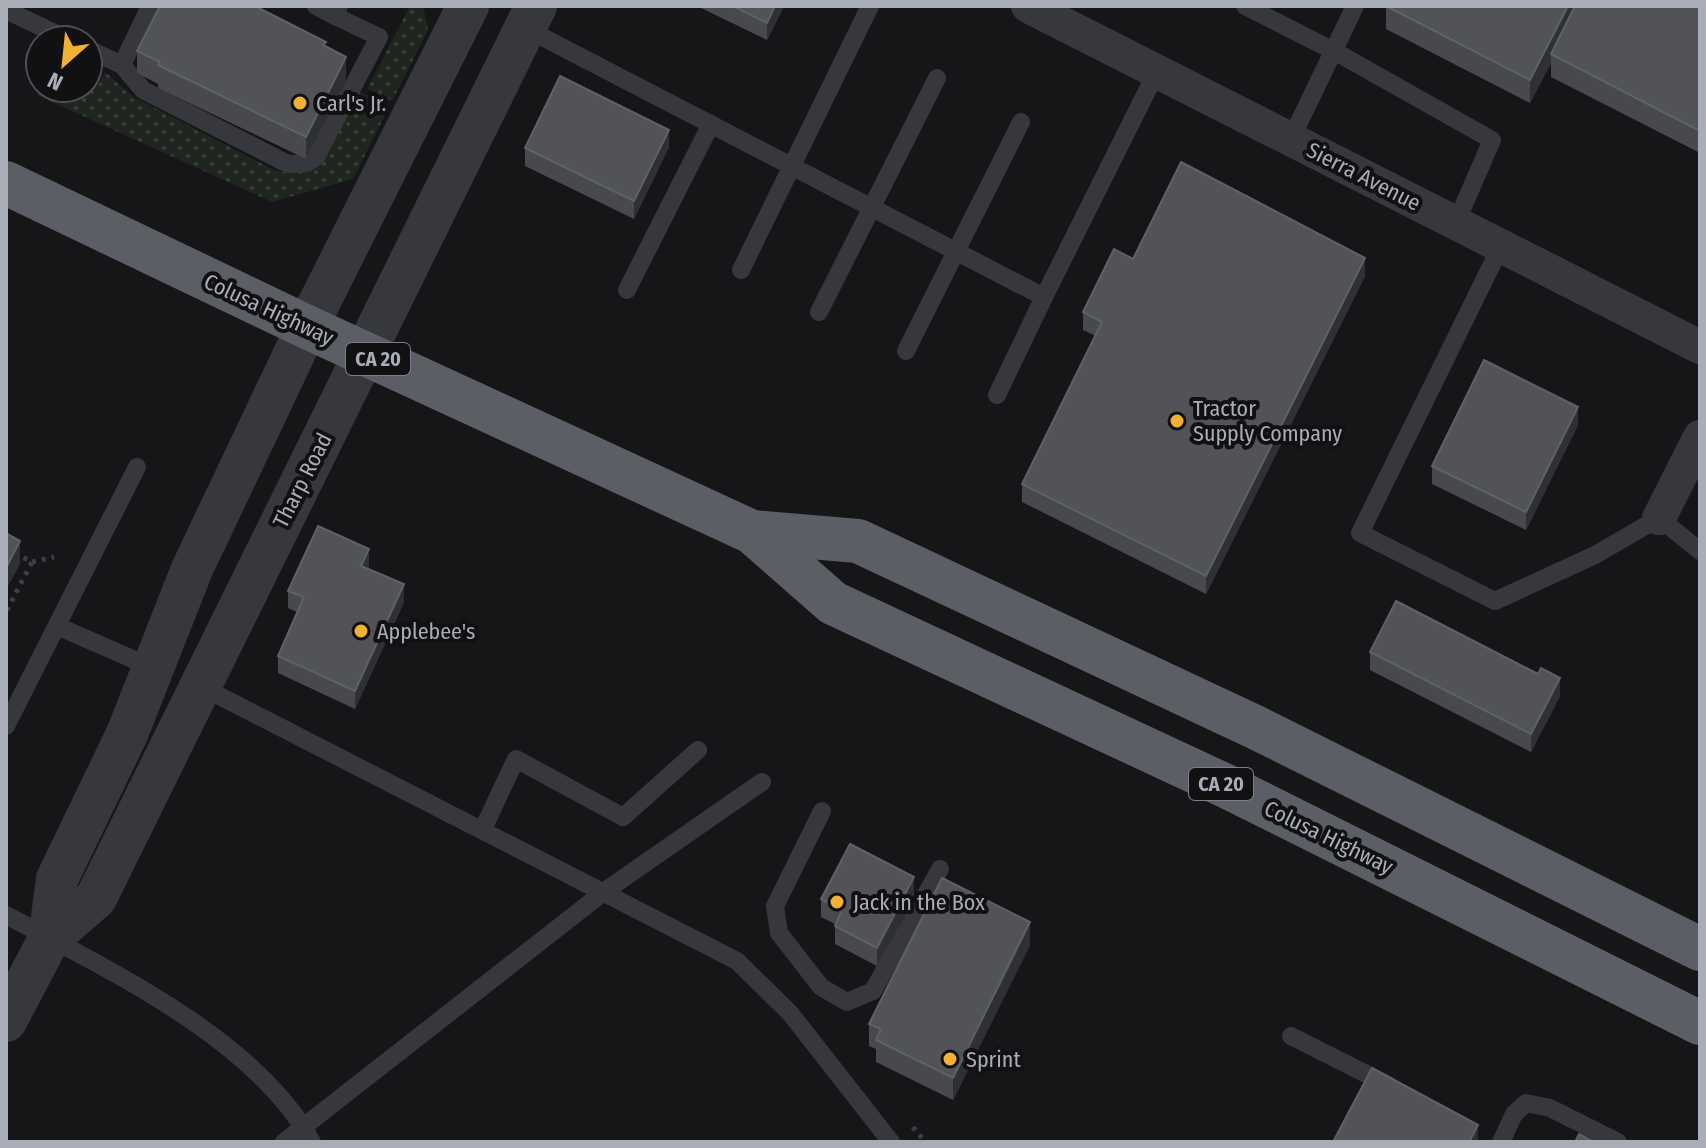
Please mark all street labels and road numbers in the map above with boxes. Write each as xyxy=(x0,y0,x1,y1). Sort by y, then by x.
street label: Sierra Avenue xyxy=(1302,136,1425,217)
street label: Colusa Highway xyxy=(200,268,338,351)
road number: CA 20 xyxy=(346,343,410,375)
street label: Tharp Road xyxy=(267,428,338,532)
road number: CA 20 xyxy=(1189,768,1253,800)
street label: Colusa Highway xyxy=(1260,795,1398,880)

